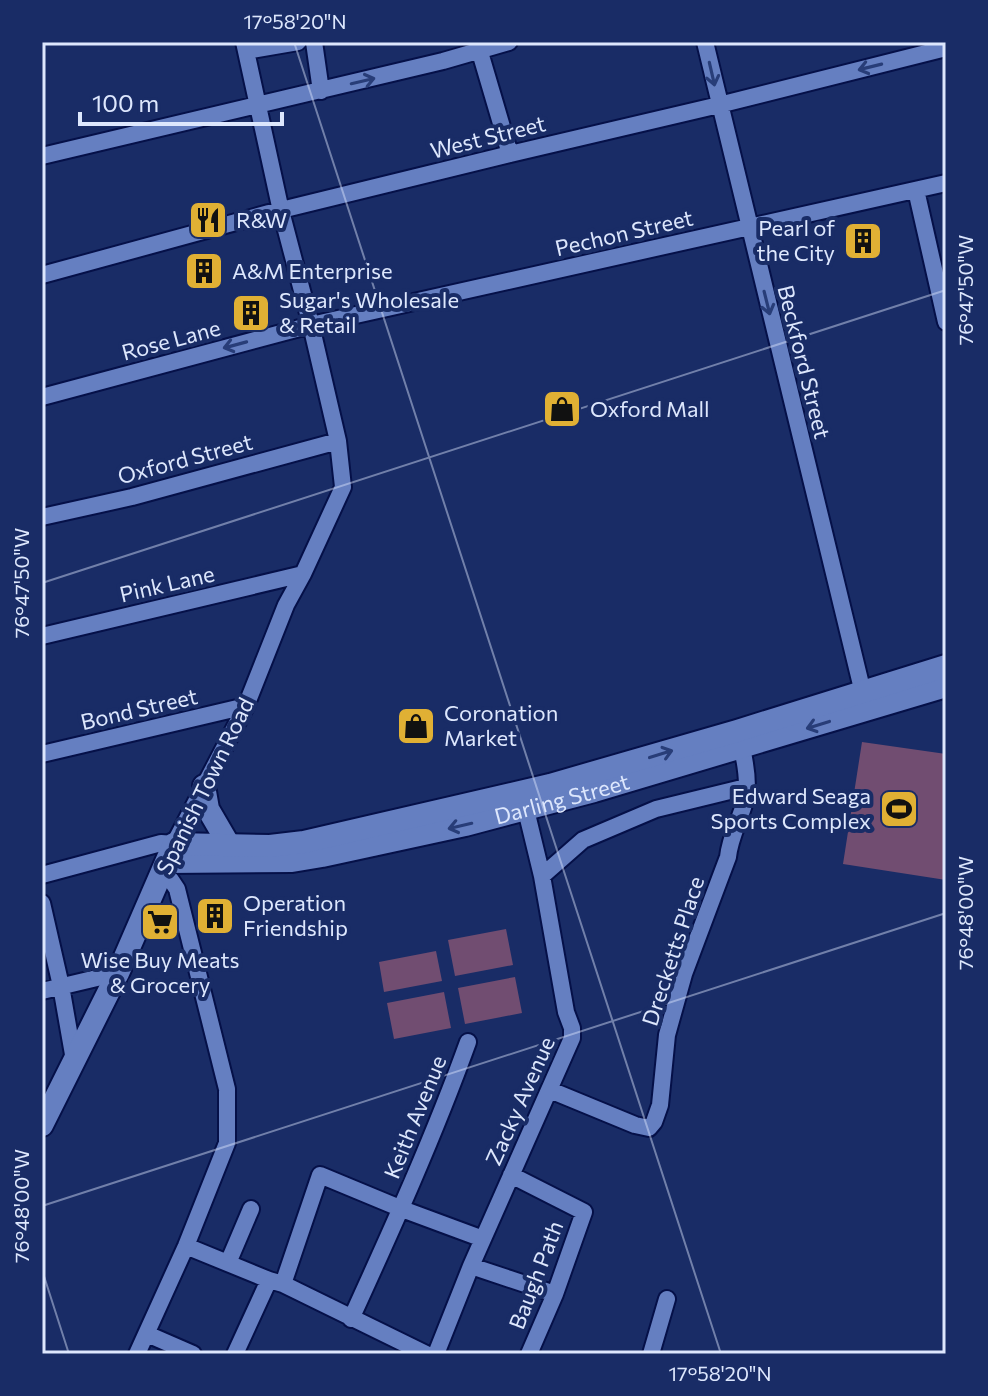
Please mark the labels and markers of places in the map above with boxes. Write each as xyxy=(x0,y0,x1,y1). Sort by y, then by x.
restaurant icon: R&W xyxy=(187,199,229,241)
place label: R&W xyxy=(236,206,287,233)
place label: Pearl of the City xyxy=(756,214,835,266)
building icon: Pearl of the City xyxy=(842,220,884,262)
building icon: A&M Enterprise xyxy=(183,250,225,292)
place label: A&M Enterprise xyxy=(232,257,393,284)
place label: Sugar's Wholesale & Retail xyxy=(279,286,459,338)
building icon: Sugar's Wholesale & Retail xyxy=(230,292,272,334)
shop icon: Oxford Mall xyxy=(541,388,583,430)
place label: Oxford Mall xyxy=(590,395,710,422)
place label: Coronation Market xyxy=(444,699,558,751)
shop icon: Coronation Market xyxy=(395,705,437,747)
place label: Edward Seaga Sports Complex xyxy=(711,782,871,834)
sports icon: Edward Seaga Sports Complex xyxy=(878,788,920,830)
place label: Operation Friendship xyxy=(243,889,348,941)
building icon: Operation Friendship xyxy=(194,895,236,937)
supermarket icon: Wise Buy Meats & Grocery xyxy=(139,901,181,943)
place label: Wise Buy Meats & Grocery xyxy=(80,946,240,998)

